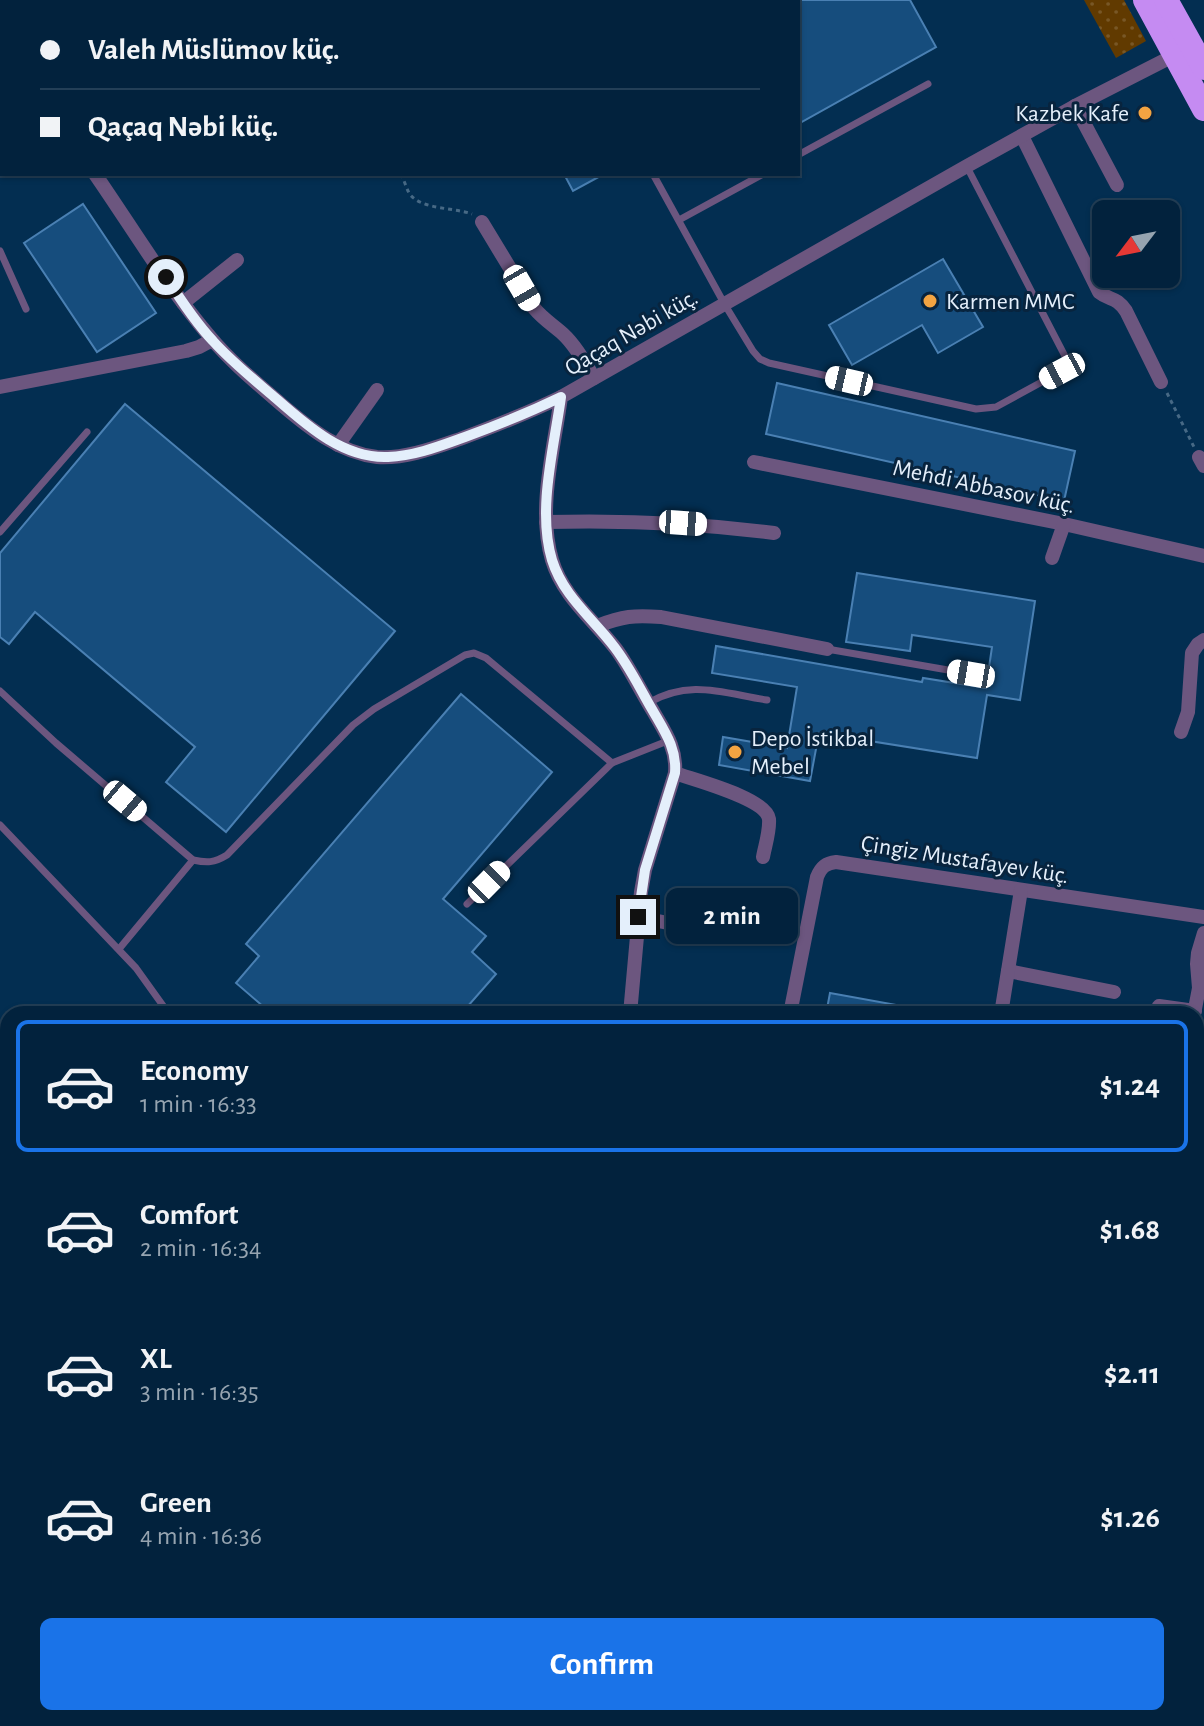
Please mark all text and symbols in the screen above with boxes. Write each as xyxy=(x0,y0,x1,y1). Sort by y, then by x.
text: Valeh Müslümov küç. xyxy=(88,35,340,65)
place label: Kazbek Kafe xyxy=(1015,102,1129,126)
marker: Kazbek Kafe xyxy=(1136,104,1154,122)
text: Qaçaq Nəbi küç. xyxy=(88,112,278,142)
north arrow xyxy=(1092,200,1180,288)
map controls xyxy=(1092,200,1180,288)
route start xyxy=(148,259,184,295)
car xyxy=(500,261,544,315)
street label: Qaçaq Nəbi küç. xyxy=(561,285,702,380)
place label: Karmen MMC xyxy=(946,290,1074,314)
marker: Karmen MMC xyxy=(921,292,939,310)
car xyxy=(1035,349,1089,393)
car xyxy=(823,364,875,398)
street label: Mehdi Abbasov küç. xyxy=(891,456,1077,518)
car xyxy=(658,509,708,537)
car xyxy=(945,658,997,690)
place label: Depo İstikbal Mebel xyxy=(751,726,874,779)
marker: Depo İstikbal Mebel xyxy=(726,743,744,761)
car xyxy=(99,776,151,826)
street label: Çingiz Mustafayev küç. xyxy=(859,832,1071,888)
car xyxy=(464,857,514,907)
callout: 2 min xyxy=(666,889,798,945)
route end xyxy=(620,899,656,935)
text: 2 min xyxy=(703,903,761,929)
icon: car xyxy=(44,1050,116,1122)
text: Economy xyxy=(140,1056,249,1086)
text: $1.24 xyxy=(1100,1071,1160,1101)
text: 1 min · 16:33 xyxy=(140,1091,257,1117)
icon: car xyxy=(44,1194,116,1266)
text: Comfort xyxy=(140,1200,239,1230)
text: $1.68 xyxy=(1100,1215,1160,1245)
text: 2 min · 16:34 xyxy=(140,1235,262,1261)
icon: car xyxy=(44,1338,116,1410)
text: XL xyxy=(140,1344,172,1374)
text: $2.11 xyxy=(1104,1359,1160,1389)
text: 3 min · 16:35 xyxy=(140,1379,259,1405)
icon: car xyxy=(44,1482,116,1554)
text: Green xyxy=(140,1488,212,1518)
text: $1.26 xyxy=(1100,1503,1160,1533)
text: 4 min · 16:36 xyxy=(140,1523,262,1549)
button: Confirm xyxy=(40,1618,1164,1710)

